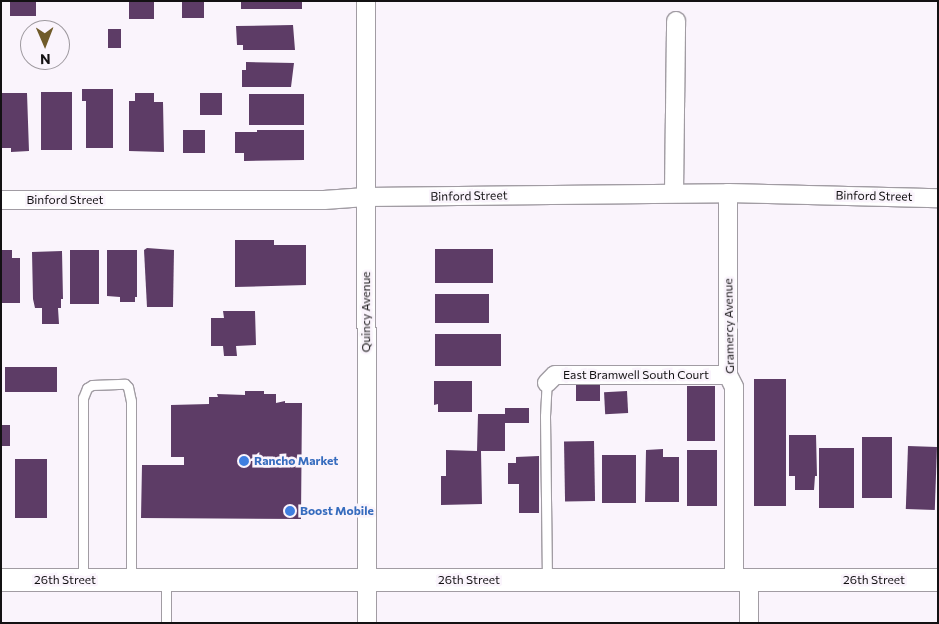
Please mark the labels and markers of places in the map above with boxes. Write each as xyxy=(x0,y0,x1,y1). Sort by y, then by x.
place label: Rancho Market xyxy=(254,454,338,468)
marker: Rancho Market xyxy=(238,455,250,467)
place label: Boost Mobile xyxy=(300,504,374,518)
marker: Boost Mobile xyxy=(284,505,296,517)

